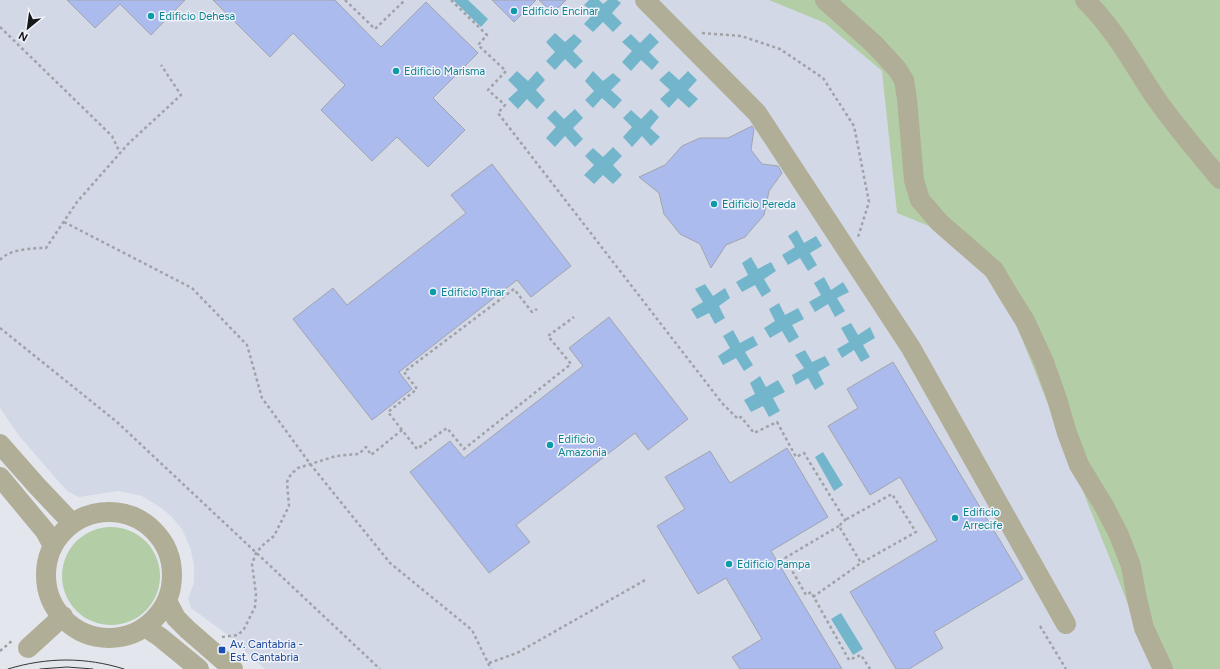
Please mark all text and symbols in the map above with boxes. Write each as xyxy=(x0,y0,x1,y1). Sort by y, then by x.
place label: Edificio Encinar xyxy=(522,5,599,18)
marker: Edificio Encinar xyxy=(509,6,519,16)
north arrow xyxy=(8,8,48,48)
place label: Edificio Dehesa xyxy=(159,10,235,23)
marker: Edificio Dehesa xyxy=(146,11,156,21)
text: N xyxy=(17,29,30,44)
place label: Edificio Marisma xyxy=(404,65,485,78)
marker: Edificio Marisma xyxy=(391,66,401,76)
place label: Edificio Pereda xyxy=(722,198,796,211)
marker: Edificio Pereda xyxy=(709,199,719,209)
place label: Edificio Pinar xyxy=(441,286,505,299)
marker: Edificio Pinar xyxy=(428,287,438,297)
place label: Edificio Amazonia xyxy=(558,433,607,459)
marker: Edificio Amazonia xyxy=(545,440,555,450)
place label: Edificio Arrecife xyxy=(963,506,1002,532)
marker: Edificio Arrecife xyxy=(950,513,960,523)
place label: Edificio Pampa xyxy=(737,558,810,571)
marker: Edificio Pampa xyxy=(724,559,734,569)
place label: Av. Cantabria - Est. Cantabria xyxy=(230,638,303,664)
marker: Av. Cantabria - Est. Cantabria xyxy=(217,645,227,655)

